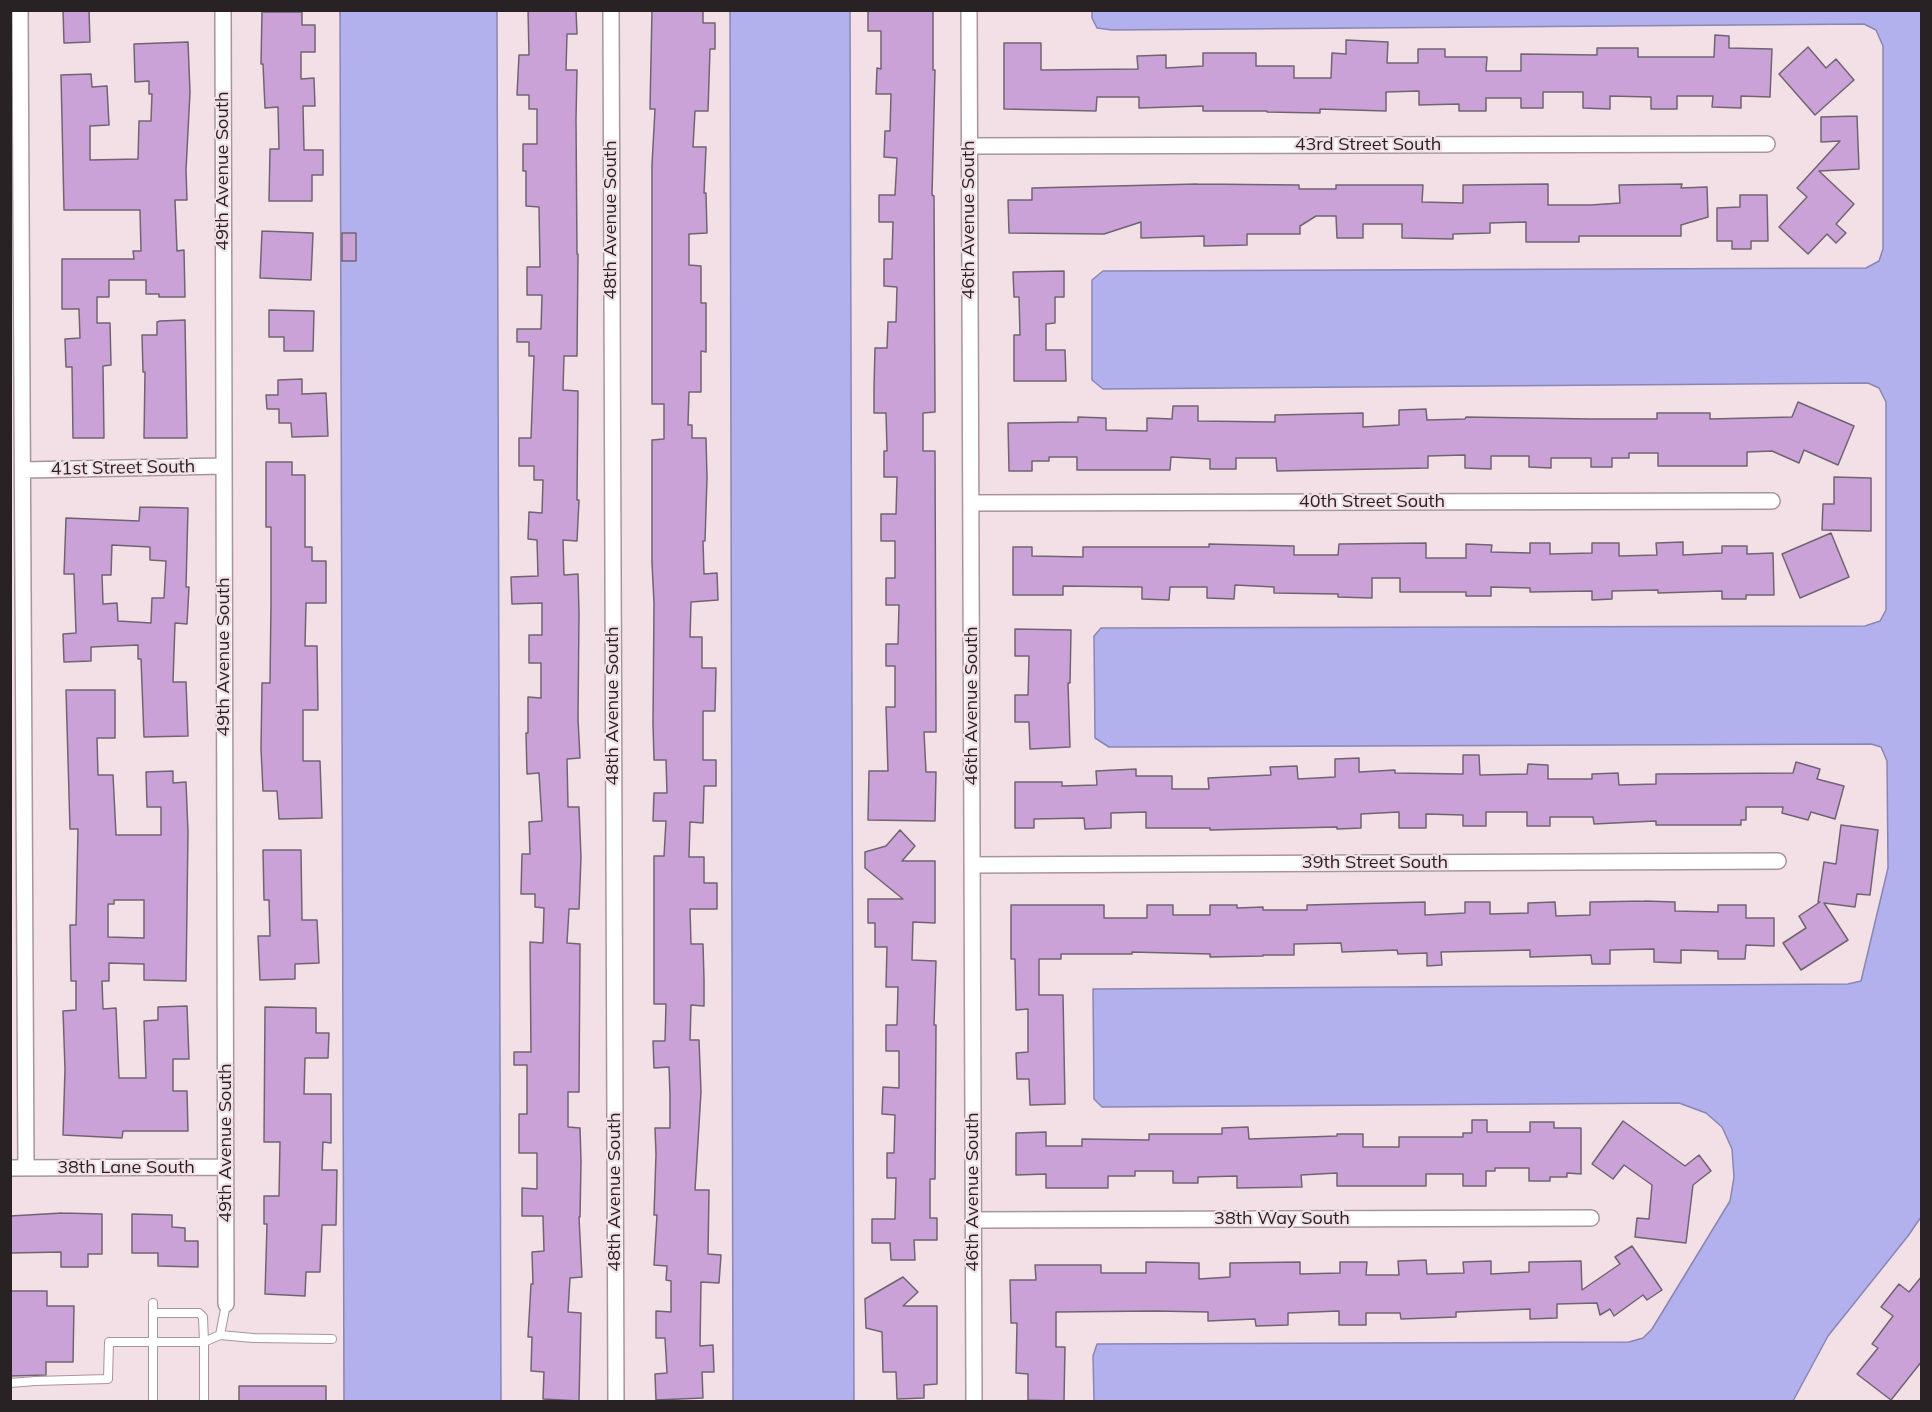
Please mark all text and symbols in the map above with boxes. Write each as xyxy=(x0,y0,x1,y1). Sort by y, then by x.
street label: 49th Avenue South xyxy=(212,91,234,251)
street label: 43rd Street South xyxy=(1295,134,1441,156)
street label: 48th Avenue South xyxy=(600,140,622,300)
street label: 46th Avenue South xyxy=(958,140,980,300)
street label: 41st Street South xyxy=(51,456,195,480)
street label: 40th Street South xyxy=(1299,491,1445,513)
street label: 49th Avenue South xyxy=(213,577,235,737)
street label: 48th Avenue South xyxy=(602,626,624,786)
street label: 46th Avenue South xyxy=(961,626,983,786)
street label: 39th Street South xyxy=(1302,852,1448,874)
street label: 49th Avenue South xyxy=(215,1063,237,1223)
street label: 48th Avenue South xyxy=(604,1112,626,1272)
street label: 46th Avenue South xyxy=(962,1112,984,1272)
street label: 38th Lane South xyxy=(57,1157,195,1179)
street label: 38th Way South xyxy=(1214,1208,1350,1230)

